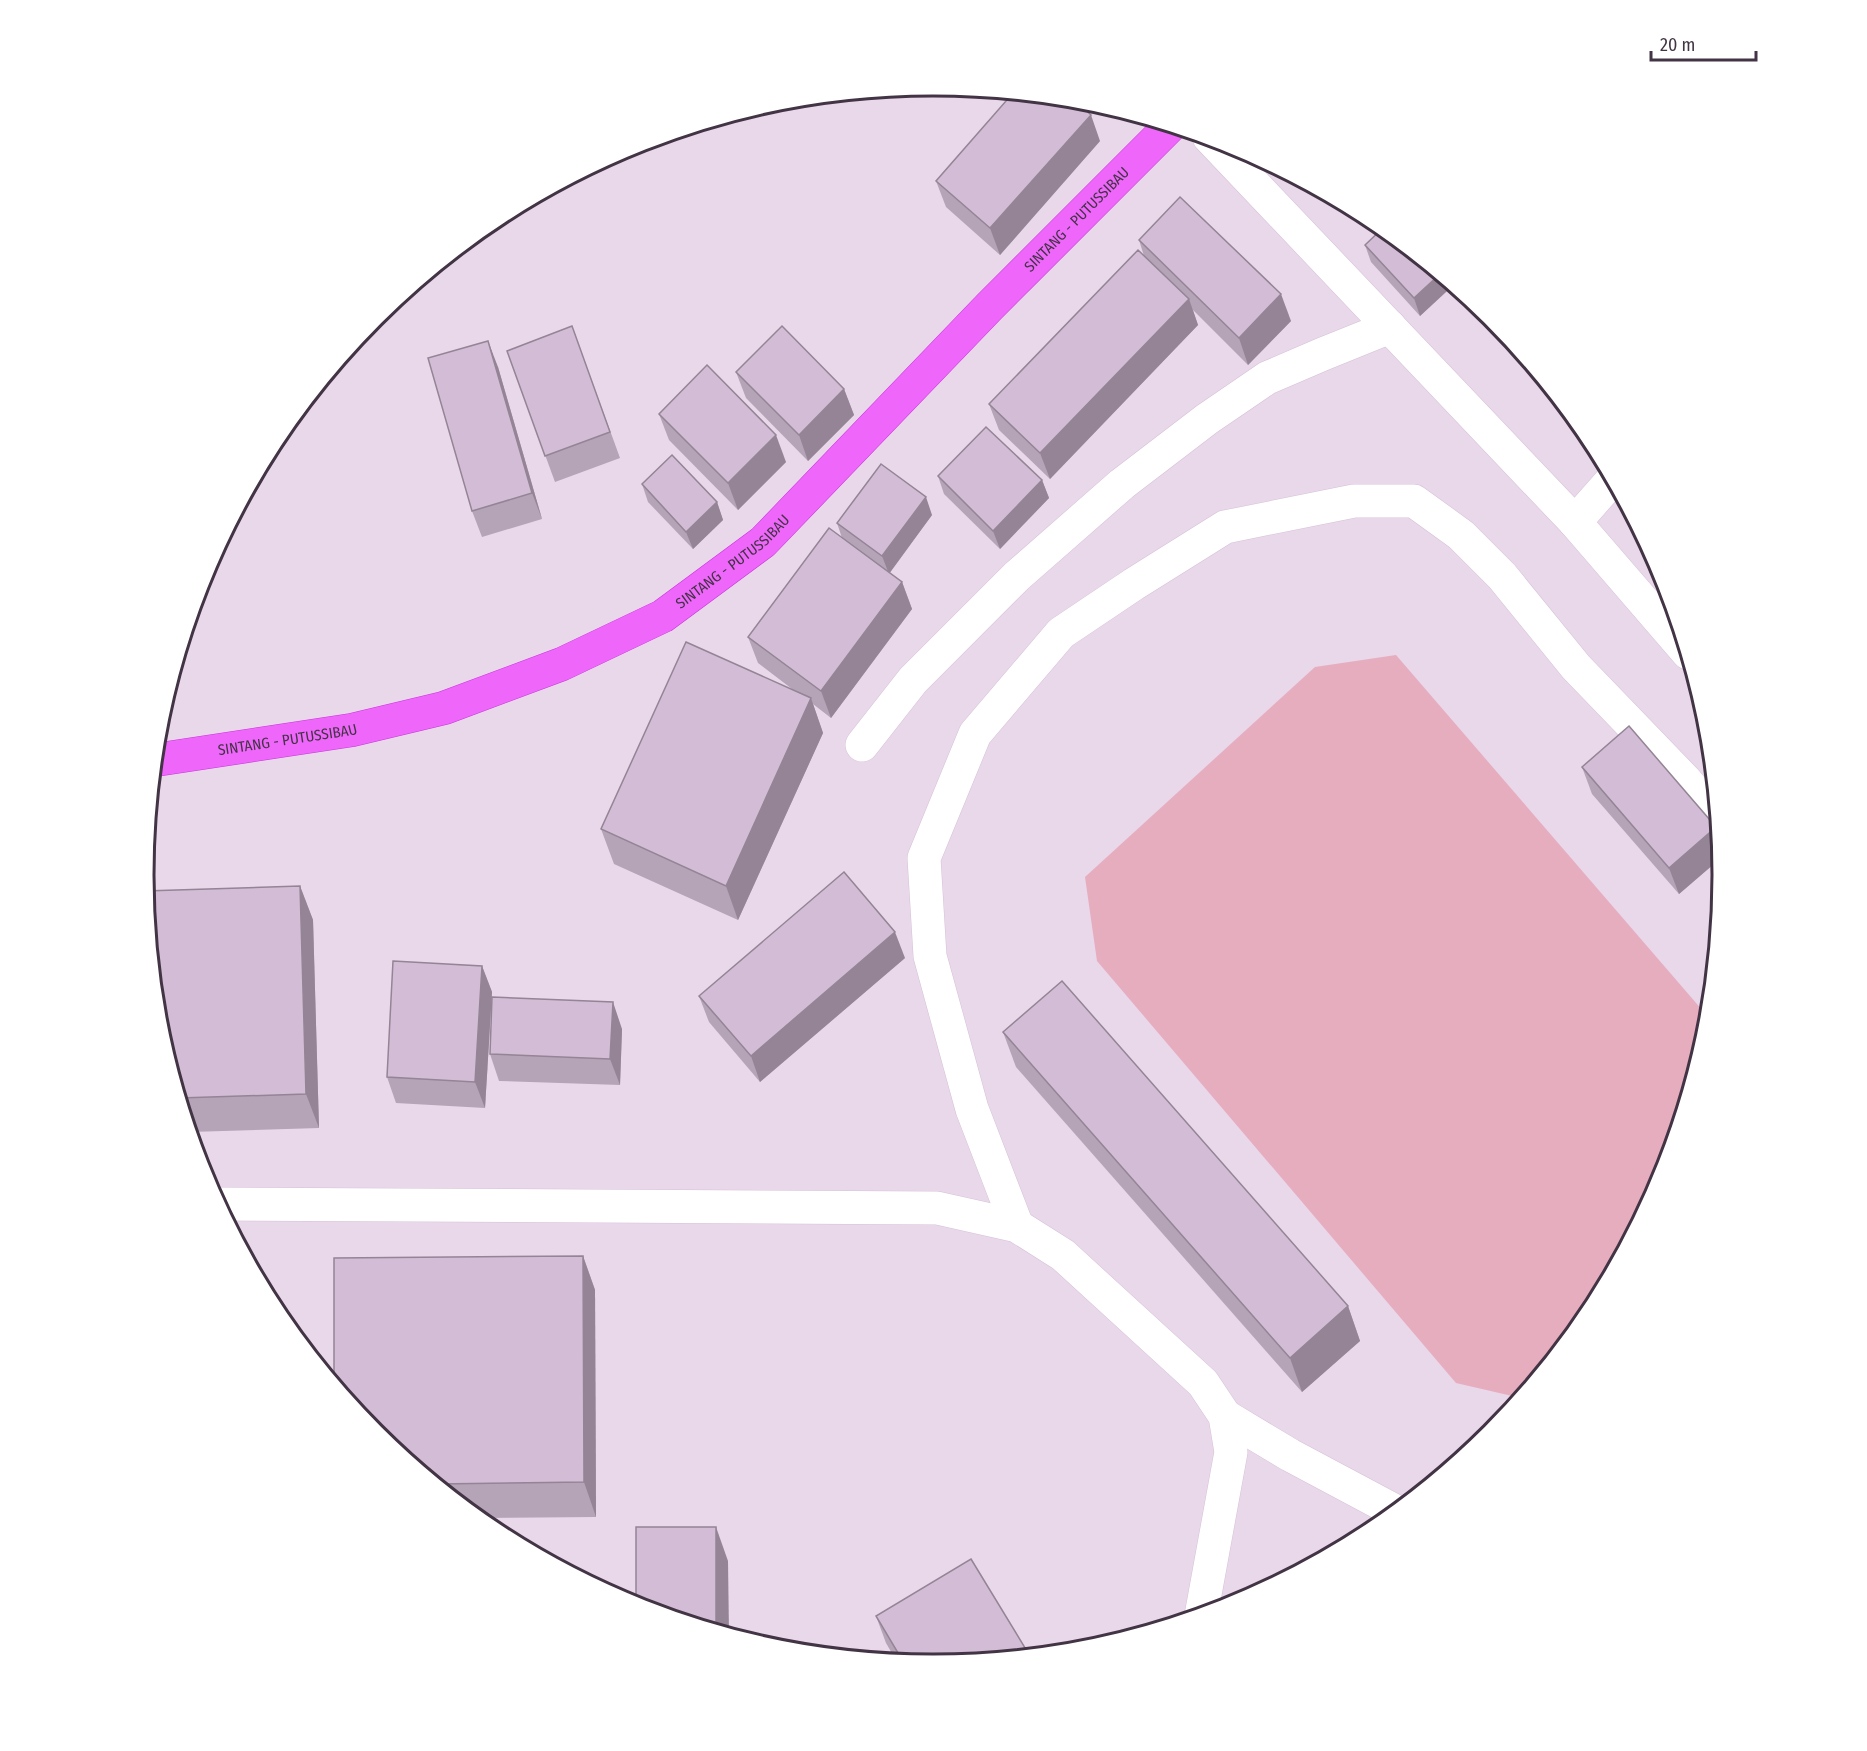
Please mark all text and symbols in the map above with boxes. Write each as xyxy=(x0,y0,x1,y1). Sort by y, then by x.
scale bar xyxy=(1651,24,1756,62)
text: 20 m xyxy=(1660,34,1695,56)
street label: SINTANG - PUTUSSIBAU xyxy=(1021,163,1133,275)
street label: SINTANG - PUTUSSIBAU xyxy=(672,511,793,613)
street label: SINTANG - PUTUSSIBAU xyxy=(217,720,359,759)

